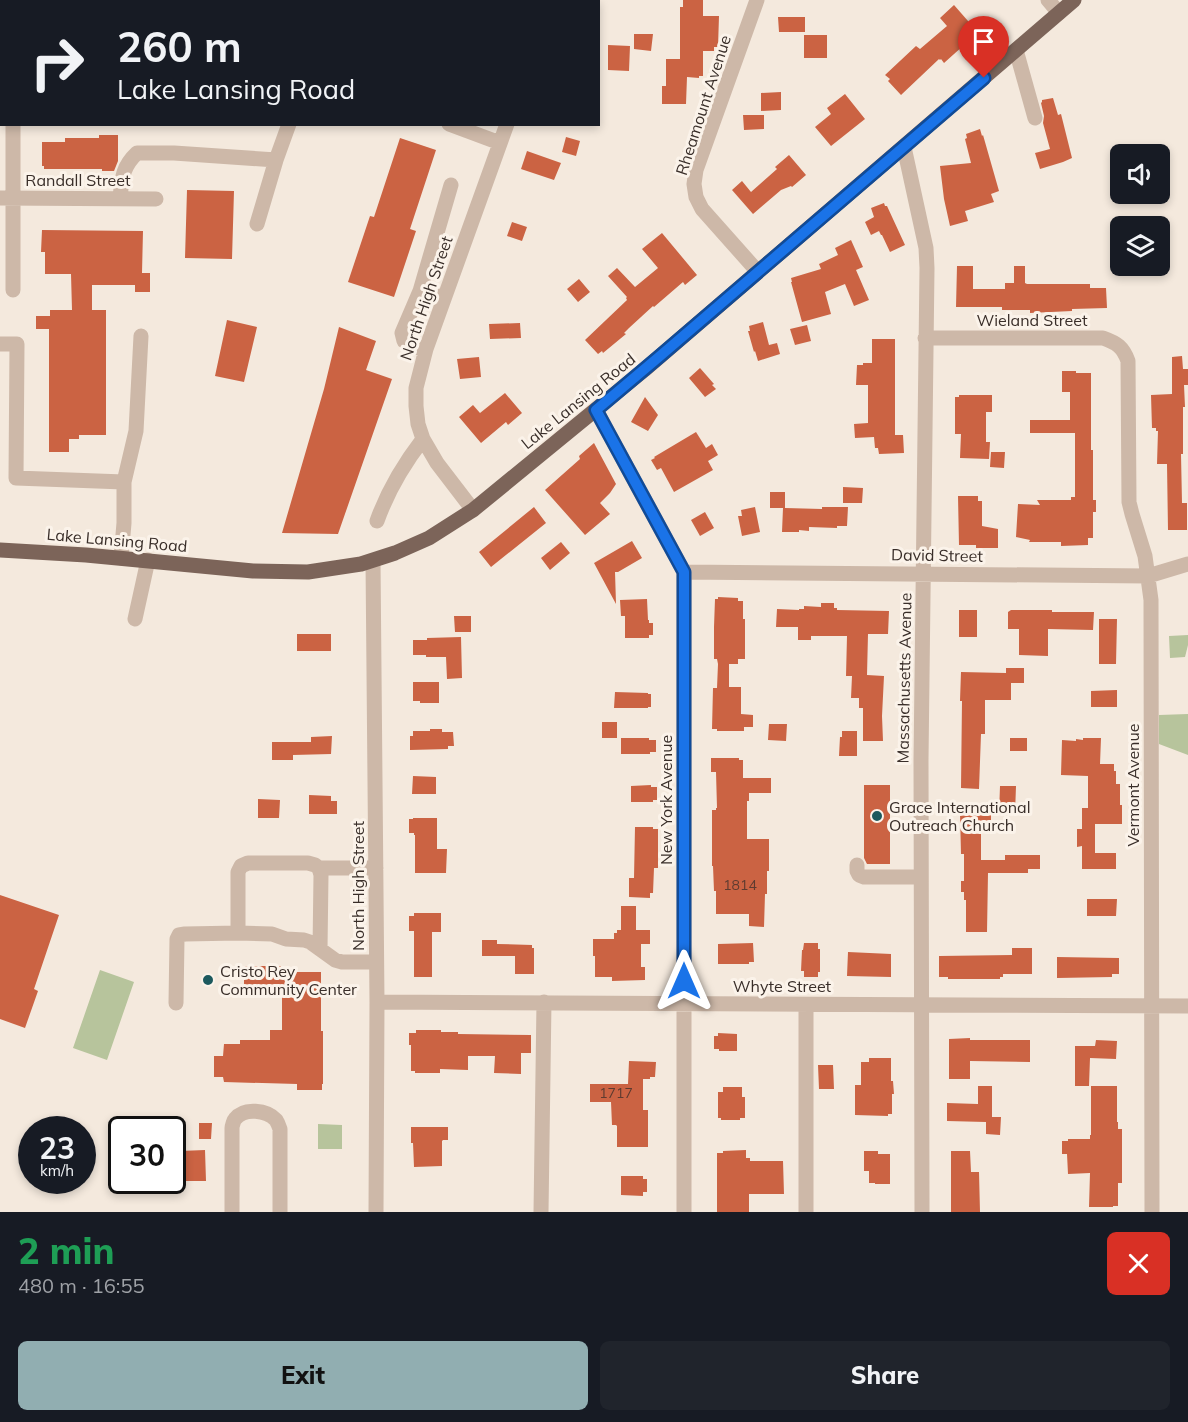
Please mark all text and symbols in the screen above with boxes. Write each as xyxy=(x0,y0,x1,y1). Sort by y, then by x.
pin xyxy=(958,16,1009,78)
text: 260 m xyxy=(117,20,242,73)
icon: right xyxy=(18,24,96,102)
icon: arrive xyxy=(967,25,1000,58)
street label: Rheamount Avenue xyxy=(671,32,735,178)
text: Lake Lansing Road xyxy=(117,72,355,106)
map controls xyxy=(1110,144,1170,276)
button: sound xyxy=(1110,144,1170,204)
street label: Randall Street xyxy=(25,170,131,190)
button: layers xyxy=(1110,216,1170,276)
street label: North High Street xyxy=(395,233,457,363)
street label: Wieland Street xyxy=(976,310,1088,330)
street label: Lake Lansing Road xyxy=(517,349,639,453)
street label: Lake Lansing Road xyxy=(46,524,188,556)
street label: David Street xyxy=(891,544,983,566)
street label: Massachusetts Avenue xyxy=(893,592,915,764)
street label: Vermont Avenue xyxy=(1123,724,1143,846)
street label: New York Avenue xyxy=(656,735,676,865)
place label: Grace International Outreach Church xyxy=(889,797,1031,835)
marker: Grace International Outreach Church xyxy=(870,809,884,823)
street label: North High Street xyxy=(348,821,368,951)
house number: 1814 xyxy=(723,876,757,894)
position arrow xyxy=(652,949,716,1013)
place label: Cristo Rey Community Center xyxy=(220,961,357,999)
marker: Cristo Rey Community Center xyxy=(201,973,215,987)
street label: Whyte Street xyxy=(733,976,832,996)
house number: 1717 xyxy=(599,1084,633,1102)
speed limit sign: 30 xyxy=(108,1116,186,1194)
text: 23 xyxy=(39,1129,75,1167)
text: km/h xyxy=(40,1161,74,1180)
text: 2 min xyxy=(18,1228,114,1273)
button: close xyxy=(1107,1232,1170,1295)
text: 480 m · 16:55 xyxy=(18,1273,144,1298)
button: Exit xyxy=(18,1341,588,1410)
button: Share xyxy=(600,1341,1170,1410)

